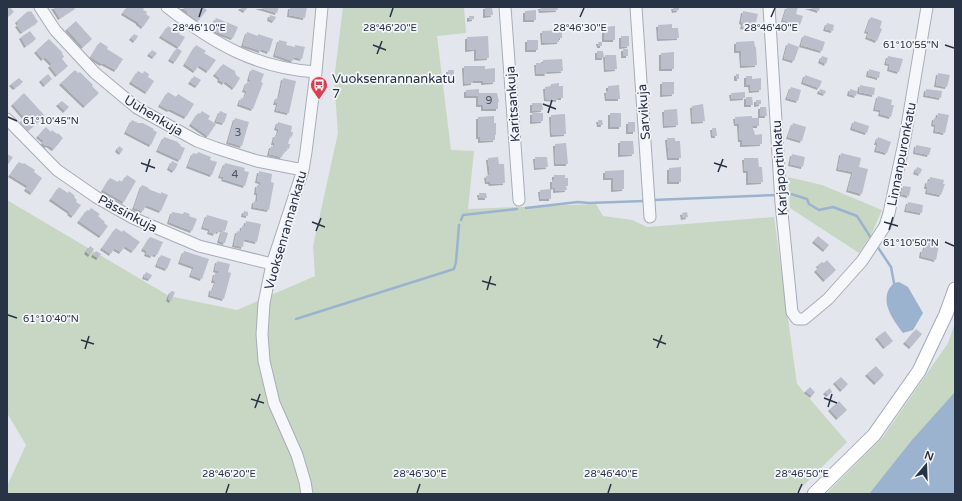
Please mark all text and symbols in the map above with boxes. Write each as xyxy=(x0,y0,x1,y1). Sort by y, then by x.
text: 28°46'10"E xyxy=(172,22,226,34)
text: 28°46'20"E xyxy=(363,22,417,34)
text: 28°46'30"E xyxy=(553,22,607,34)
text: 28°46'40"E xyxy=(744,22,798,34)
text: 61°10'55"N xyxy=(883,39,939,51)
street label: Karitsankuja xyxy=(502,65,524,143)
place label: Vuoksenrannankatu 7 xyxy=(332,71,455,102)
bus stop icon: Vuoksenrannankatu 7 xyxy=(309,75,329,100)
street label: Sarvikuja xyxy=(634,83,654,140)
street label: Uuhenkuja xyxy=(121,92,186,140)
house number: 9 xyxy=(486,94,493,107)
street label: Linnanpuronkatu xyxy=(884,101,920,207)
text: 61°10'45"N xyxy=(23,115,79,127)
street label: Karjaportinkatu xyxy=(769,120,791,216)
house number: 3 xyxy=(235,126,242,139)
house number: 4 xyxy=(232,168,239,181)
street label: Vuoksenrannankatu xyxy=(261,169,311,292)
street label: Pässinkuja xyxy=(95,192,160,236)
text: 61°10'50"N xyxy=(883,237,939,249)
text: 61°10'40"N xyxy=(23,313,79,325)
north arrow xyxy=(906,445,946,485)
text: N xyxy=(923,448,935,464)
text: 28°46'20"E xyxy=(202,468,256,480)
text: 28°46'30"E xyxy=(393,468,447,480)
text: 28°46'40"E xyxy=(584,468,638,480)
text: 28°46'50"E xyxy=(775,468,829,480)

